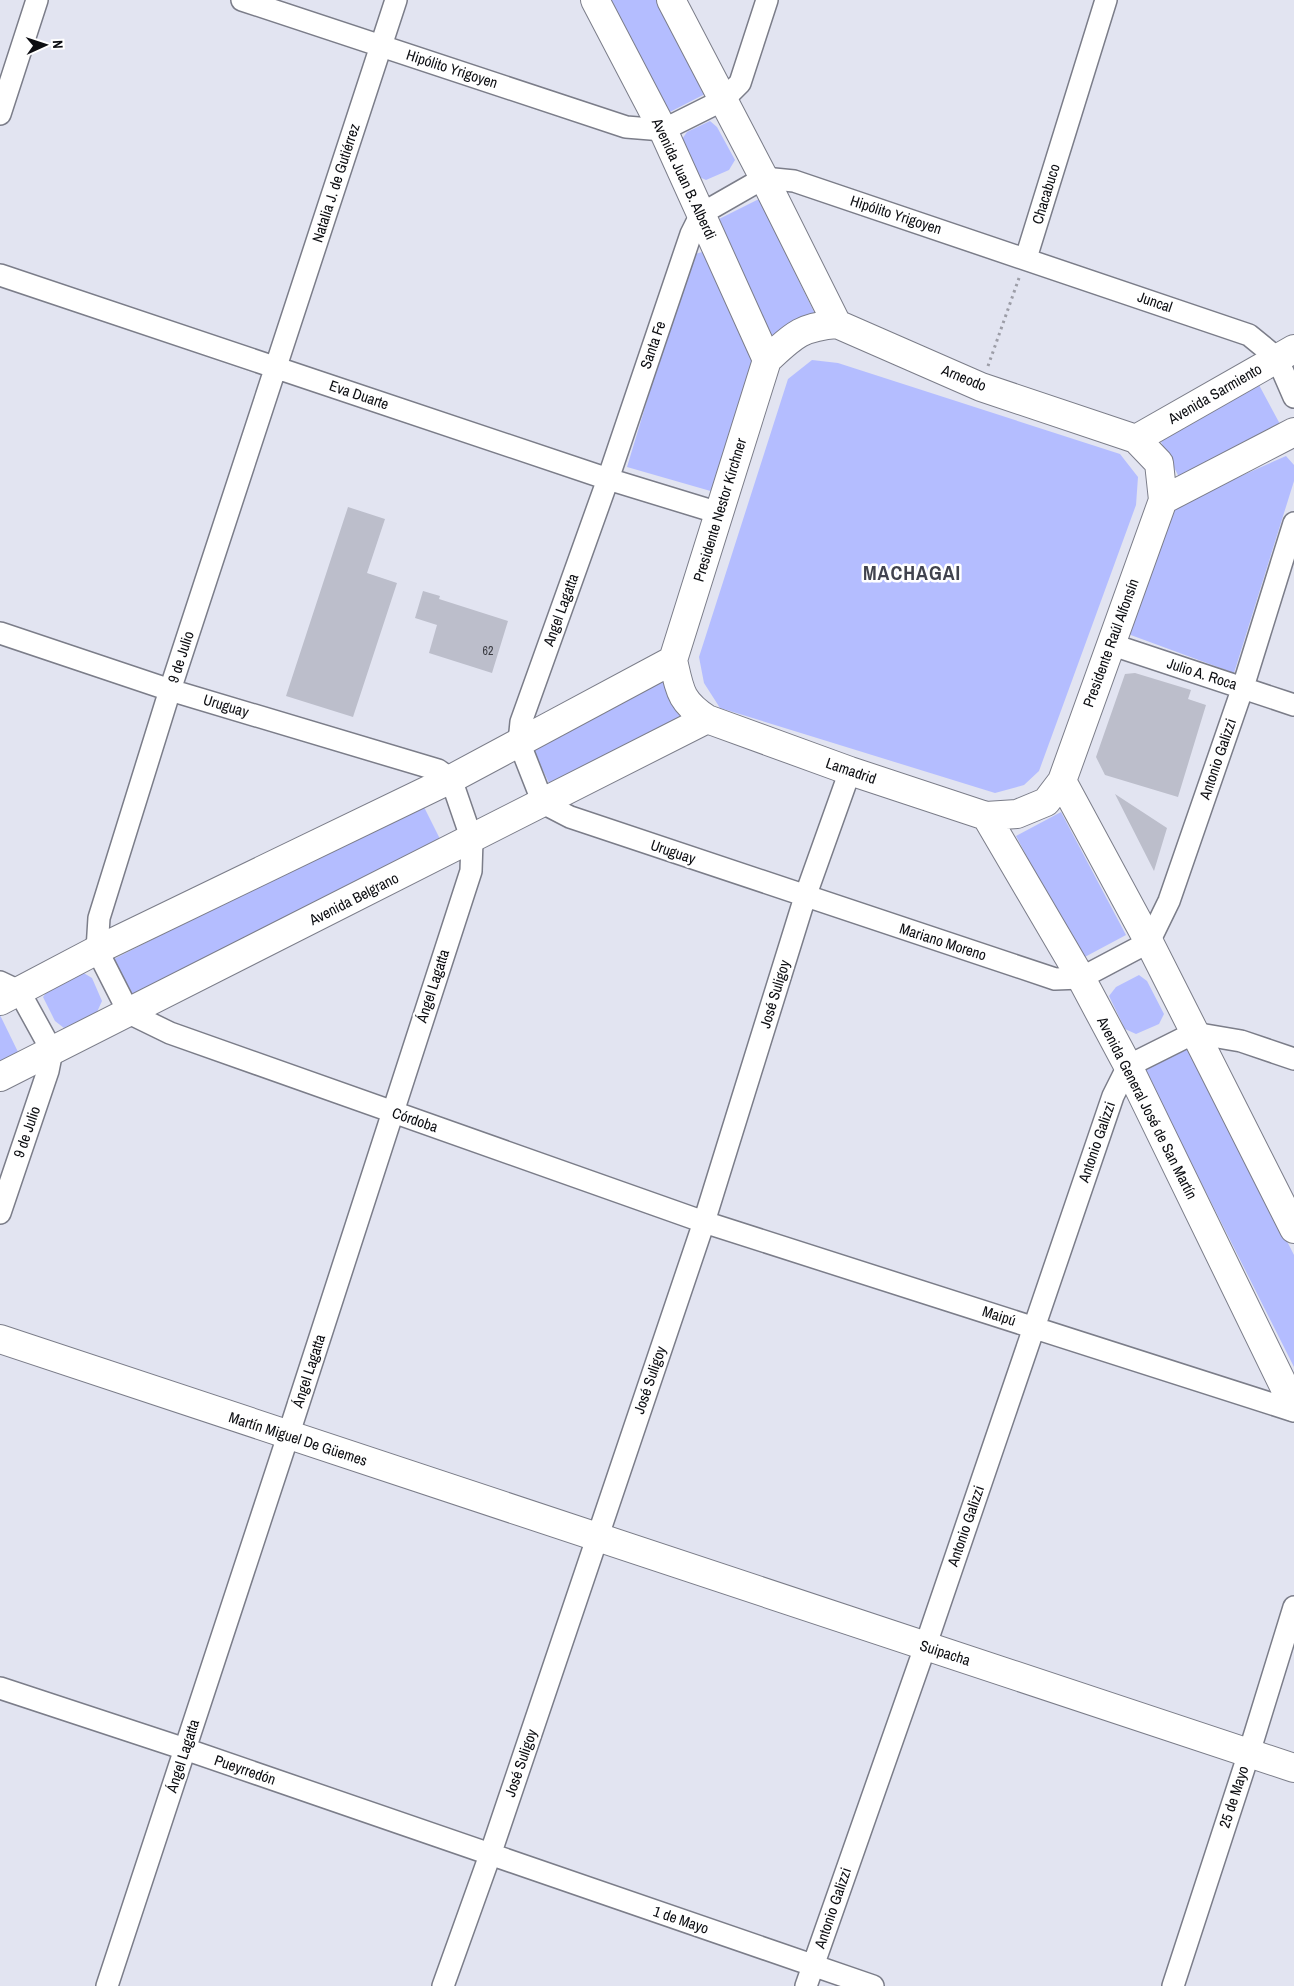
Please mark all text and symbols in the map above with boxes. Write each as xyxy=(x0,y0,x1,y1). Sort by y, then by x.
north arrow xyxy=(20,20,70,70)
text: N xyxy=(49,40,67,49)
street label: Hipólito Yrigoyen xyxy=(404,44,501,93)
street label: Avenida Juan B. Alberdi xyxy=(647,114,722,243)
street label: Natalia J. de Gutiérrez xyxy=(306,121,365,245)
street label: Chacabuco xyxy=(1026,161,1065,227)
street label: Hipólito Yrigoyen xyxy=(848,190,945,239)
street label: Juncal xyxy=(1135,286,1175,317)
street label: Santa Fe xyxy=(635,318,671,372)
street label: Avenida Sarmiento xyxy=(1163,358,1266,429)
street label: Arneodo xyxy=(938,359,990,396)
street label: Eva Duarte xyxy=(327,375,392,415)
street label: Presidente Nestor Kirchner xyxy=(688,436,751,584)
district label: MACHAGAI xyxy=(863,559,961,586)
street label: Angel Lagatta xyxy=(537,570,583,650)
street label: Presidente Raúl Alfonsín xyxy=(1078,576,1144,710)
street label: 9 de Julio xyxy=(162,628,199,685)
house number: 62 xyxy=(483,643,493,659)
street label: Julio A. Roca xyxy=(1164,652,1240,695)
street label: Uruguay xyxy=(201,689,252,723)
street label: Antonio Galizzi xyxy=(1194,716,1241,803)
street label: Lamadrid xyxy=(823,752,879,789)
street label: Uruguay xyxy=(648,834,699,869)
street label: Avenida Belgrano xyxy=(305,867,402,931)
street label: Mariano Moreno xyxy=(897,918,989,966)
street label: Ángel Lagatta xyxy=(410,946,454,1026)
street label: José Suligoy xyxy=(754,956,795,1031)
street label: Avenida General José de San Martín xyxy=(1092,1012,1203,1203)
street label: Antonio Galizzi xyxy=(1073,1099,1120,1186)
street label: Córdoba xyxy=(389,1102,441,1137)
street label: 9 de Julio xyxy=(8,1103,45,1160)
street label: Maipú xyxy=(980,1300,1019,1331)
street label: Ángel Lagatta xyxy=(286,1331,330,1411)
street label: José Suligoy xyxy=(628,1342,671,1417)
street label: Martín Miguel De Güemes xyxy=(226,1406,370,1471)
street label: Antonio Galizzi xyxy=(942,1483,989,1570)
street label: Suipacha xyxy=(917,1635,973,1671)
street label: Ángel Lagatta xyxy=(160,1716,204,1796)
street label: José Suligoy xyxy=(499,1725,542,1800)
street label: Pueyrredón xyxy=(212,1749,279,1790)
street label: 25 de Mayo xyxy=(1214,1763,1253,1831)
street label: Antonio Galizzi xyxy=(809,1865,856,1952)
street label: 1 de Mayo xyxy=(651,1900,712,1939)

